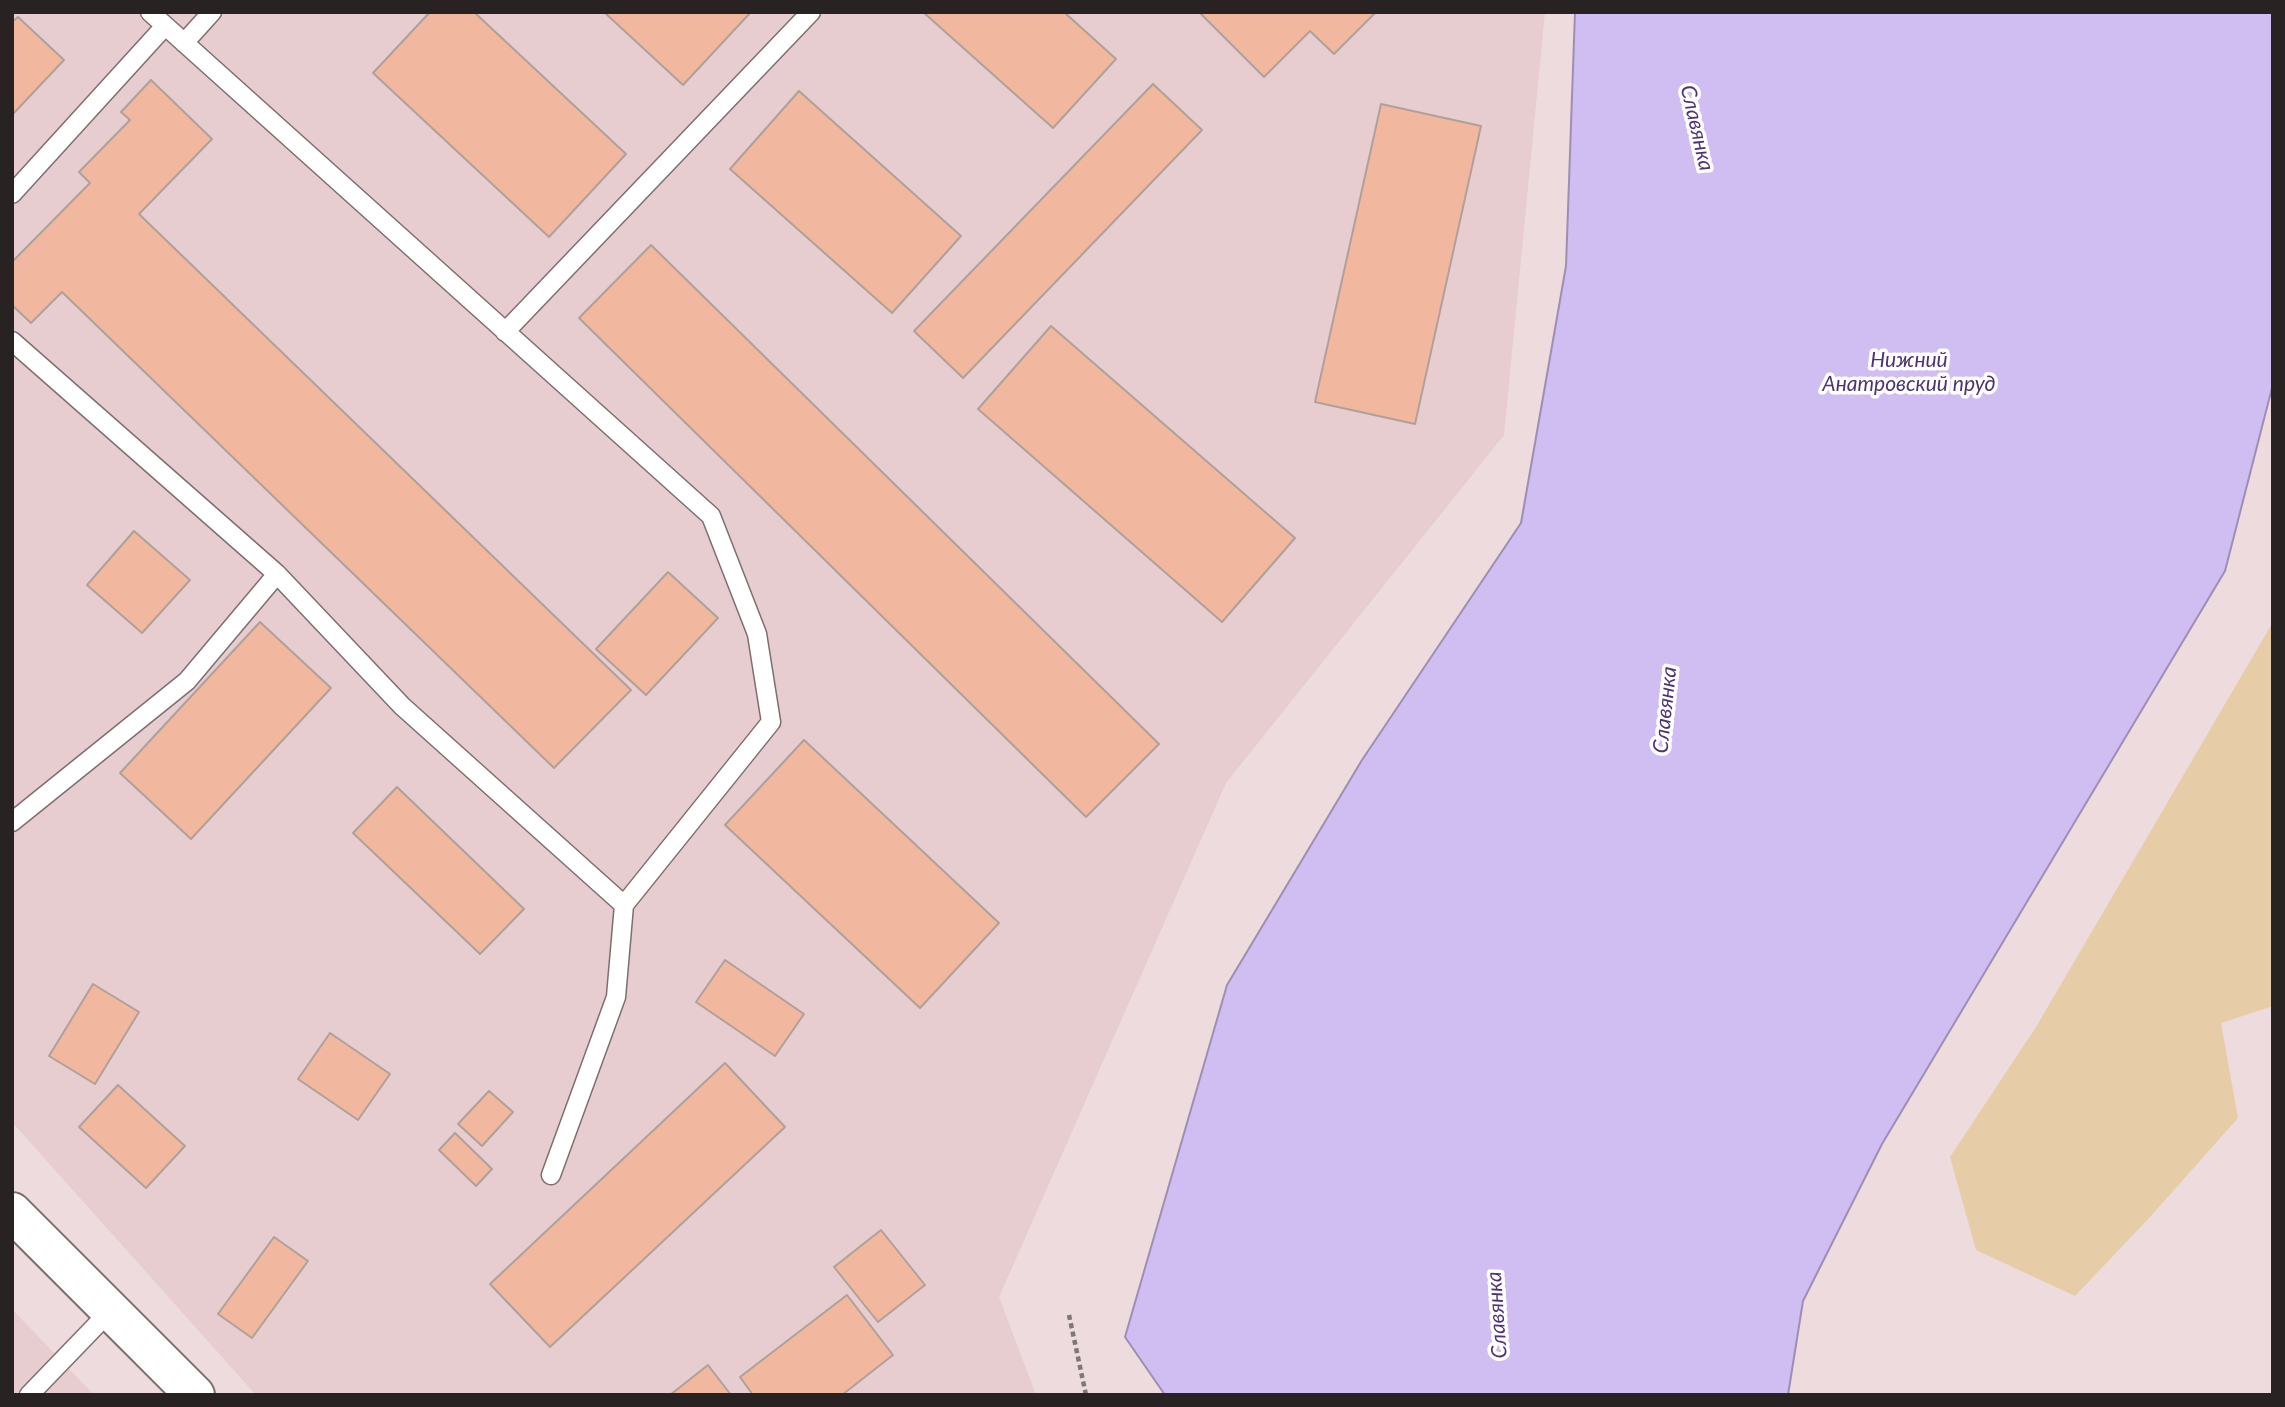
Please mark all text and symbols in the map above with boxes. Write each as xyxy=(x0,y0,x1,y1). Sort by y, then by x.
water label: Славянка xyxy=(1675,83,1719,173)
water label: Нижний Анатровский пруд xyxy=(1822,347,1996,397)
water label: Славянка xyxy=(1648,665,1682,755)
water label: Славянка xyxy=(1481,1271,1513,1359)

